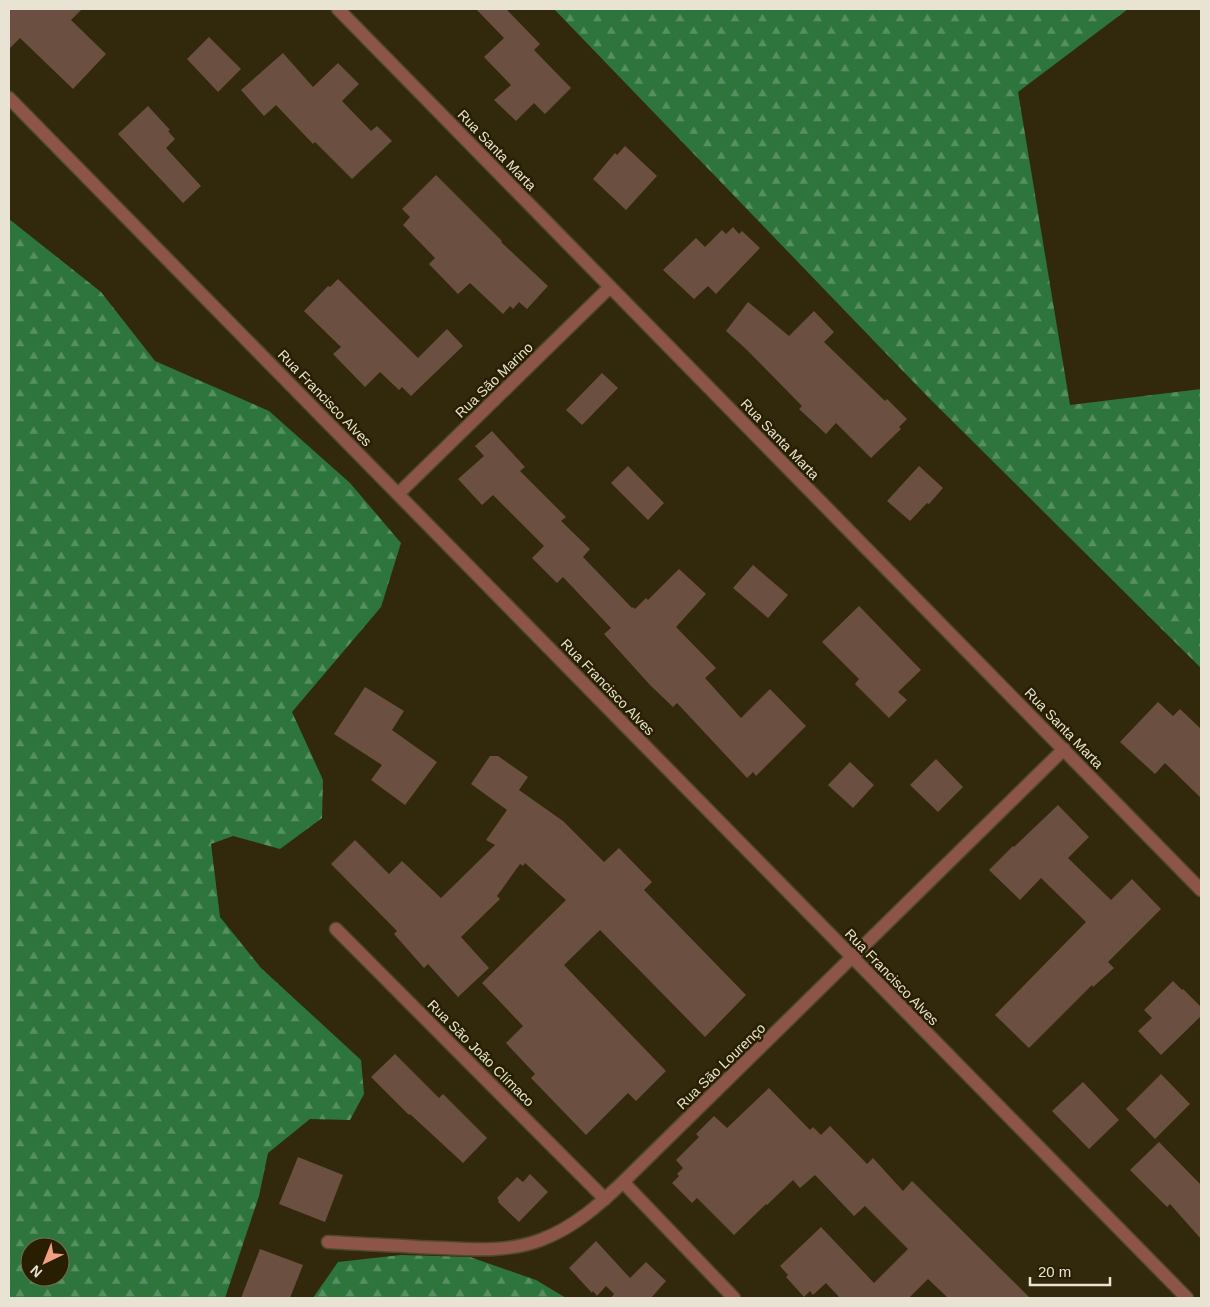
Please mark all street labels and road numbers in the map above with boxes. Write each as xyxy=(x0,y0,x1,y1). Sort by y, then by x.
street label: Rua Santa Marta xyxy=(454,106,540,194)
street label: Rua São Marino xyxy=(452,339,536,421)
street label: Rua Francisco Alves xyxy=(275,347,375,449)
street label: Rua Santa Marta xyxy=(737,395,823,483)
street label: Rua Francisco Alves xyxy=(558,636,658,738)
street label: Rua Santa Marta xyxy=(1021,684,1107,772)
street label: Rua Francisco Alves xyxy=(842,926,942,1028)
street label: Rua São João Clímaco xyxy=(424,996,538,1110)
street label: Rua São Lourenço xyxy=(673,1020,769,1112)

